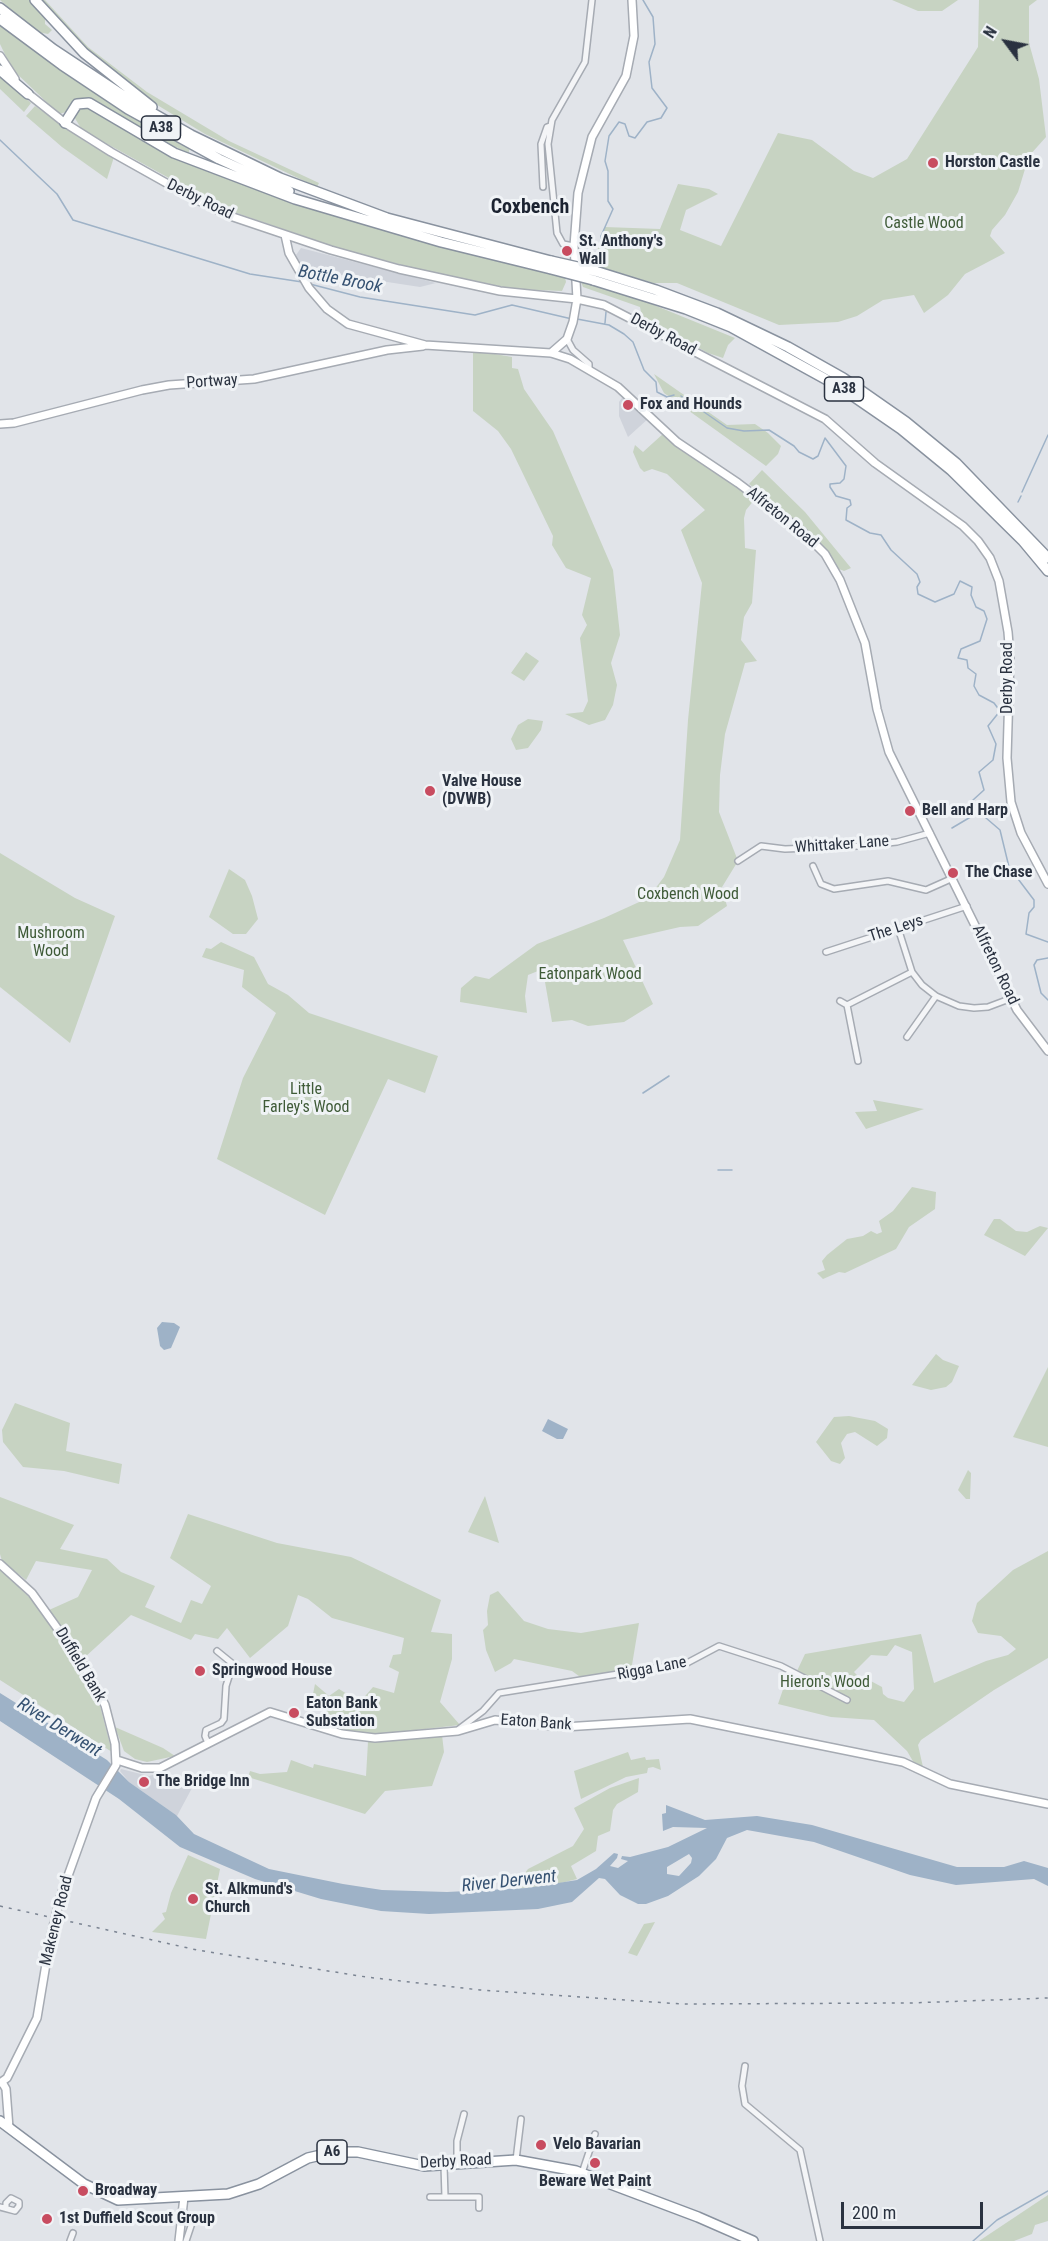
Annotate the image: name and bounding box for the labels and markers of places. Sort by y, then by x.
place label: Horston Castle [945,153,1040,173]
marker: Horston Castle [926,156,940,170]
place label: St. Anthony's Wall [579,232,663,270]
marker: St. Anthony's Wall [560,244,574,258]
place label: Fox and Hounds [640,395,742,415]
marker: Fox and Hounds [621,398,635,412]
place label: Valve House (DVWB) [442,772,521,810]
marker: Valve House (DVWB) [423,784,437,798]
place label: Bell and Harp [922,801,1008,821]
marker: Bell and Harp [903,804,917,818]
place label: The Chase [965,863,1032,883]
marker: The Chase [946,866,960,880]
place label: Springwood House [212,1661,332,1681]
marker: Springwood House [193,1664,207,1678]
place label: Eaton Bank Substation [306,1694,378,1732]
marker: Eaton Bank Substation [287,1706,301,1720]
place label: The Bridge Inn [156,1772,250,1792]
marker: The Bridge Inn [137,1775,151,1789]
place label: St. Alkmund's Church [205,1880,293,1918]
marker: St. Alkmund's Church [186,1892,200,1906]
place label: Velo Bavarian [553,2135,641,2155]
marker: Velo Bavarian [534,2138,548,2152]
marker: Beware Wet Paint [588,2156,602,2170]
place label: Beware Wet Paint [539,2172,651,2192]
place label: Broadway [95,2181,157,2201]
marker: Broadway [76,2184,90,2198]
place label: 1st Duffield Scout Group [59,2209,215,2229]
marker: 1st Duffield Scout Group [40,2212,54,2226]

